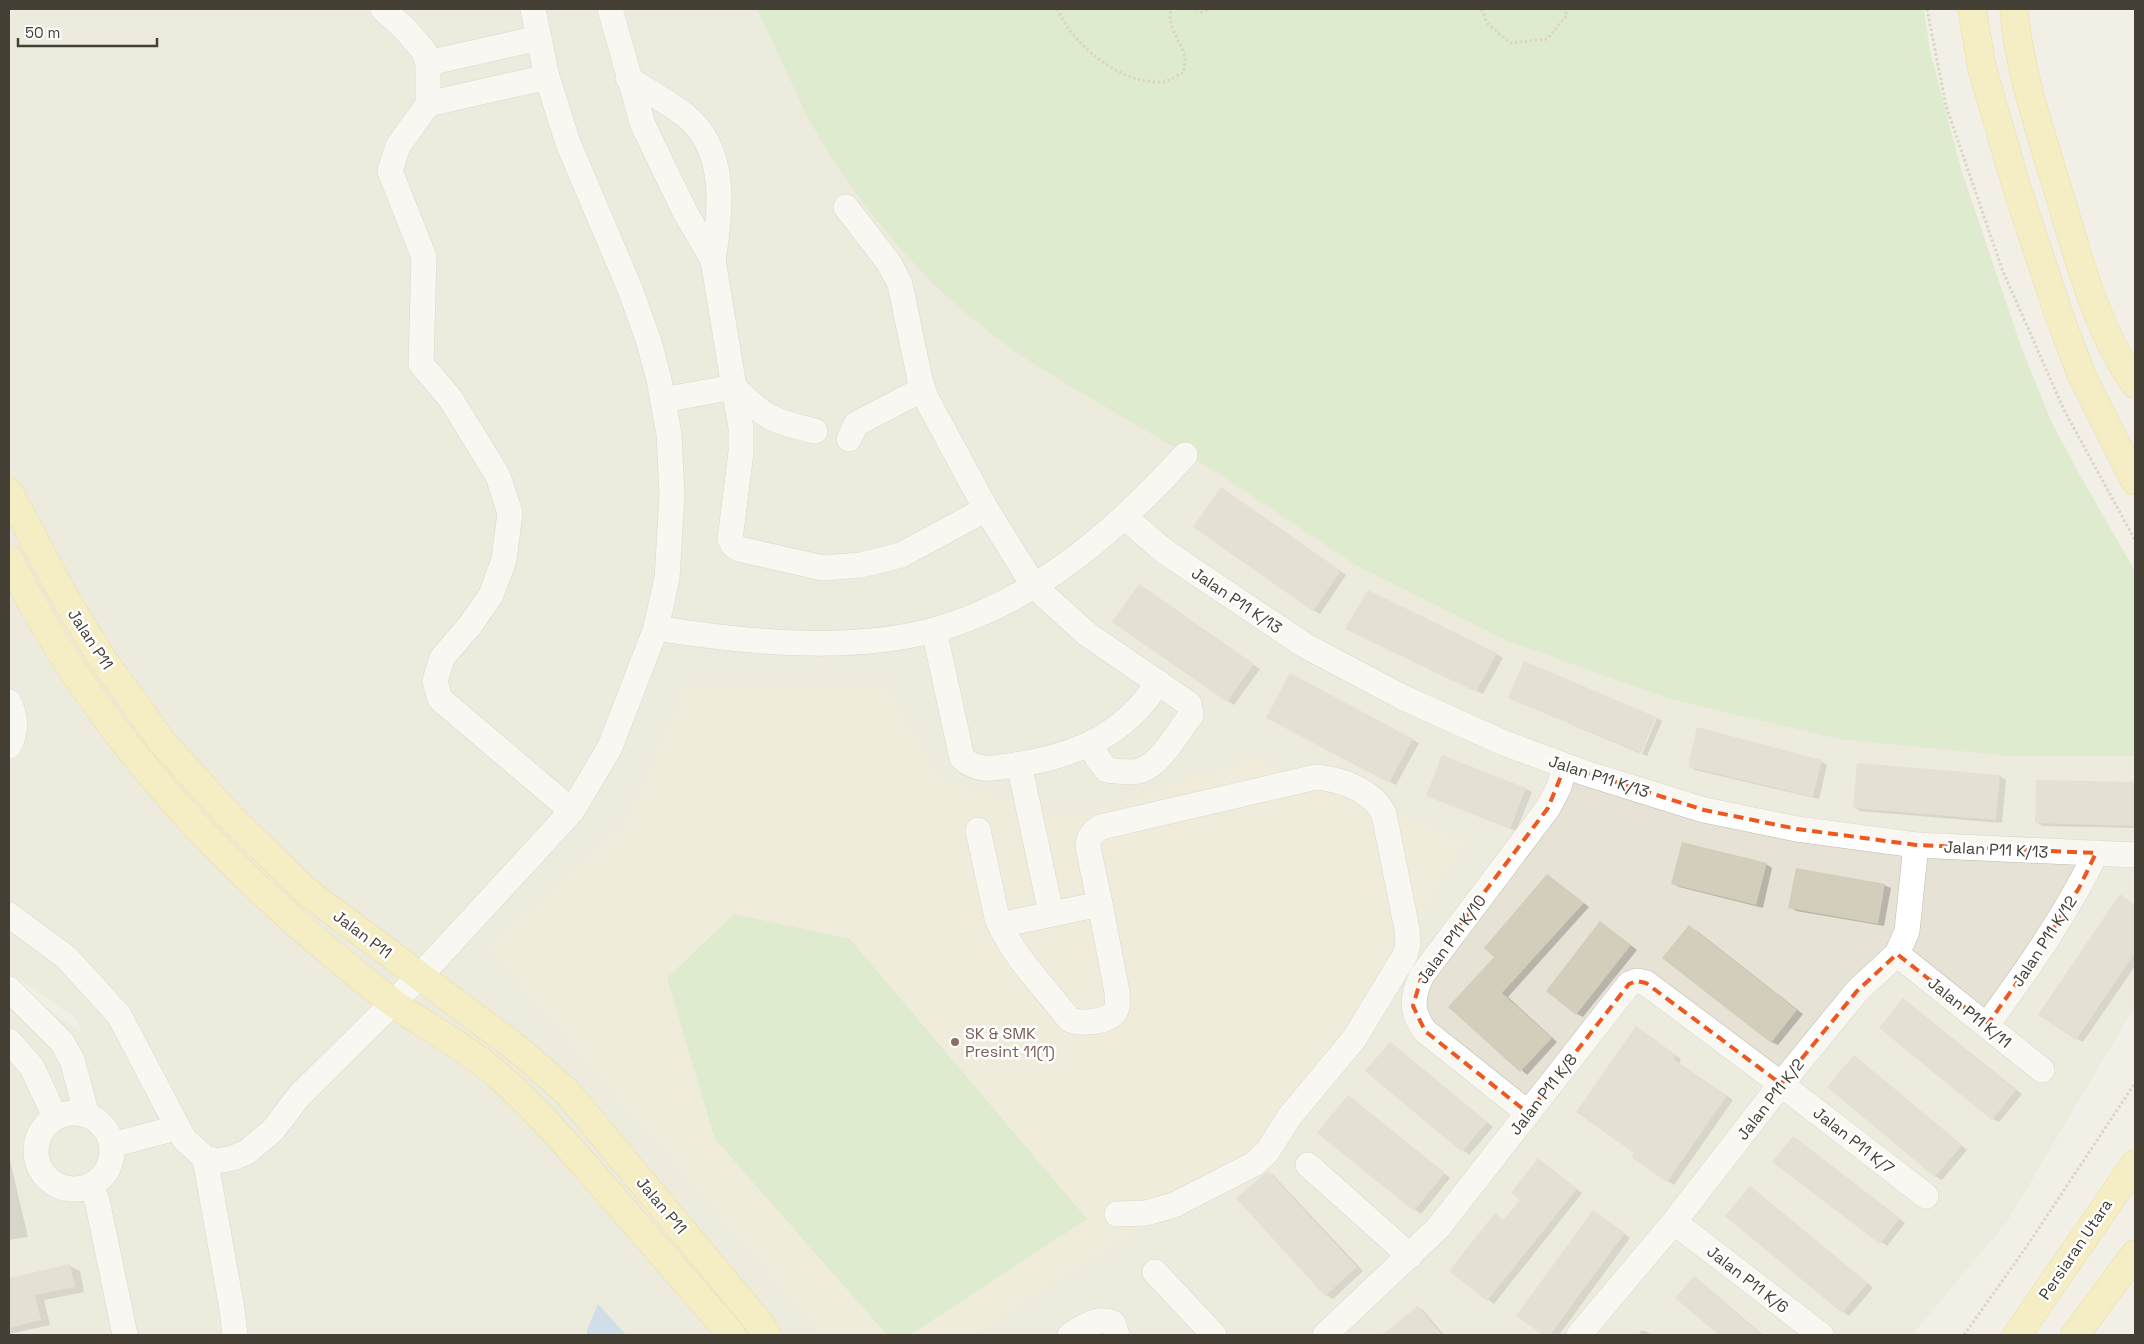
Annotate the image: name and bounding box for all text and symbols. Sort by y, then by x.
scale bar [18,15,156,47]
text: 50 m [25,23,60,42]
street label: Jalan P11 K/13 [1188,562,1286,638]
street label: Jalan P11 [63,605,118,674]
street label: Jalan P11 K/13 [1546,750,1652,803]
street label: Jalan P11 K/13 [1943,836,2049,863]
street label: Jalan P11 K/10 [1412,891,1491,988]
street label: Jalan P11 K/12 [2007,892,2082,991]
street label: Jalan P11 [329,905,396,963]
street label: Jalan P11 K/11 [1924,972,2016,1052]
place label: SK & SMK Presint 11(1) [965,1023,1055,1062]
marker: SK & SMK Presint 11(1) [949,1036,961,1048]
street label: Jalan P11 K/8 [1505,1049,1582,1139]
street label: Jalan P11 K/2 [1732,1054,1809,1144]
street label: Jalan P11 K/7 [1809,1102,1898,1179]
street label: Jalan P11 [632,1172,692,1238]
street label: Persiaran Utara [2034,1195,2117,1304]
street label: Jalan P11 K/6 [1703,1241,1793,1318]

